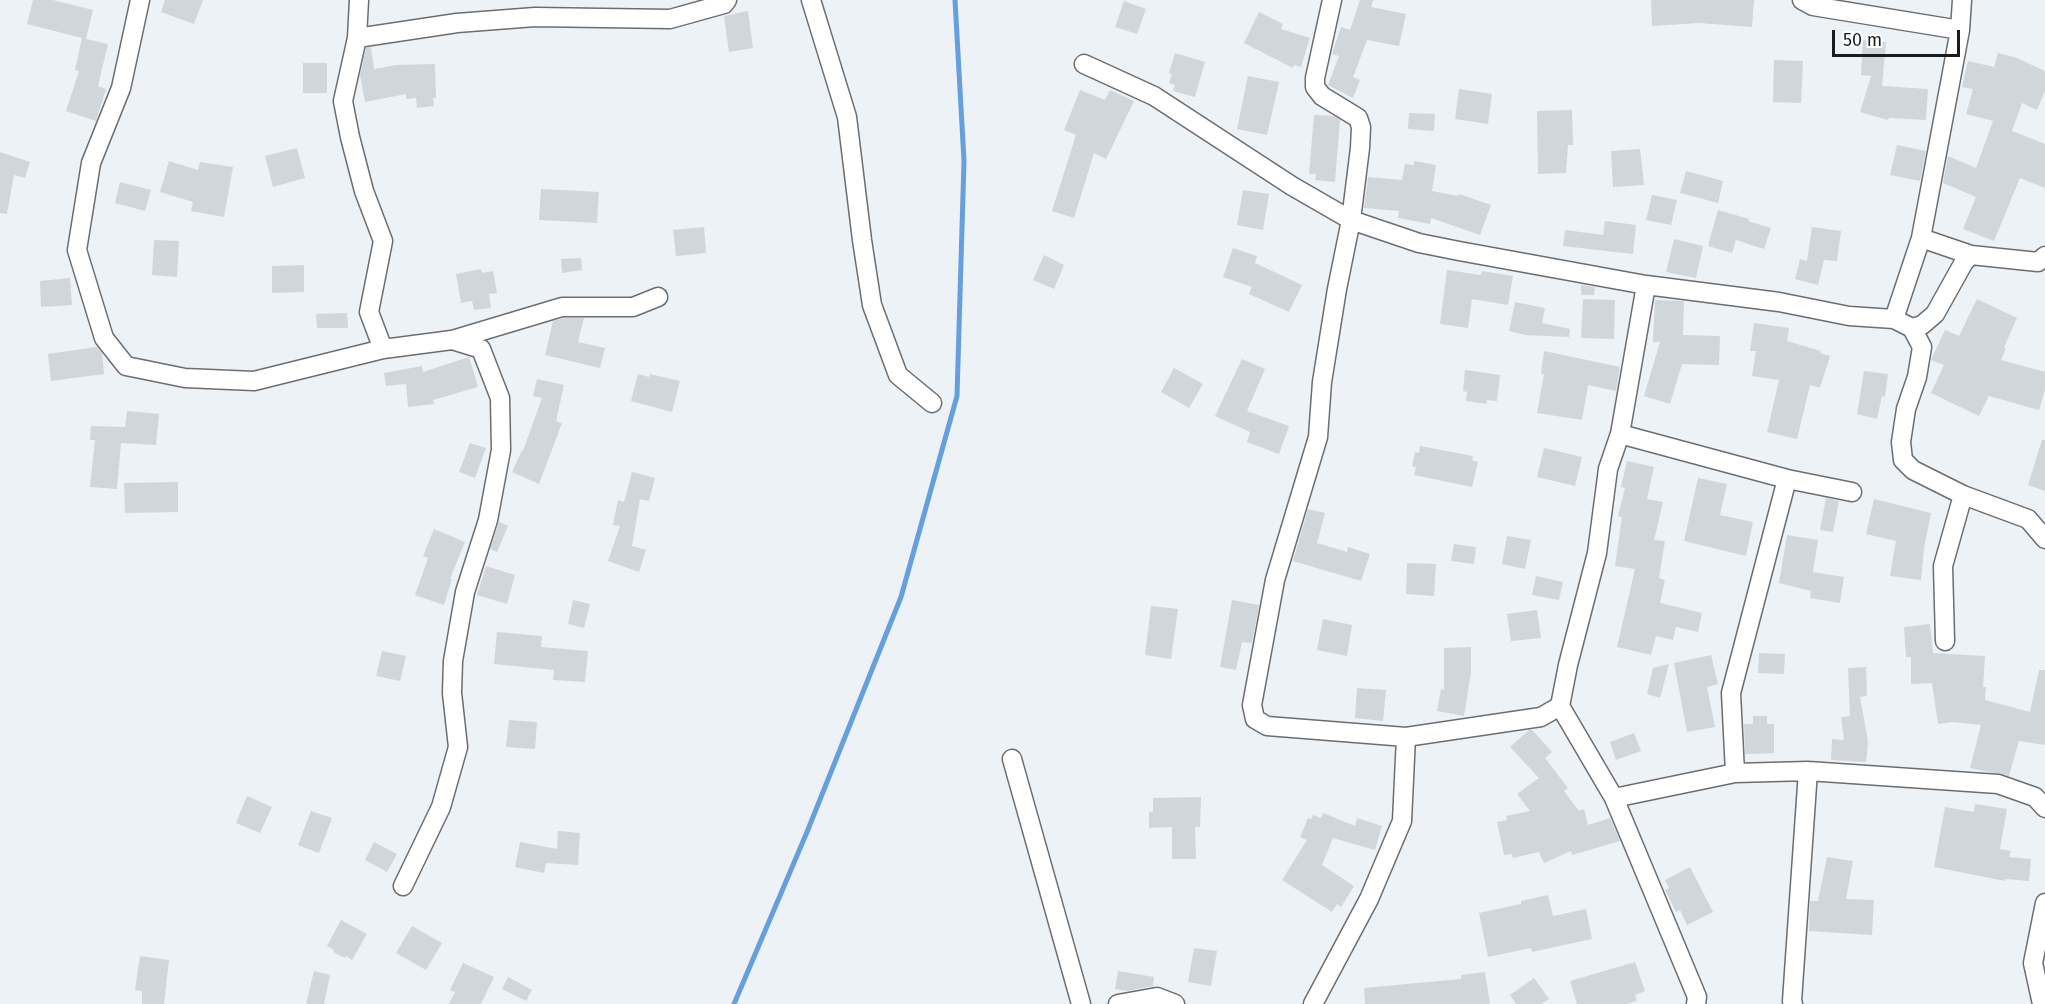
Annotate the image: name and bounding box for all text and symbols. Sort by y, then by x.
scale bar [1835,18,1962,56]
text: 50 m [1843,29,1882,51]

